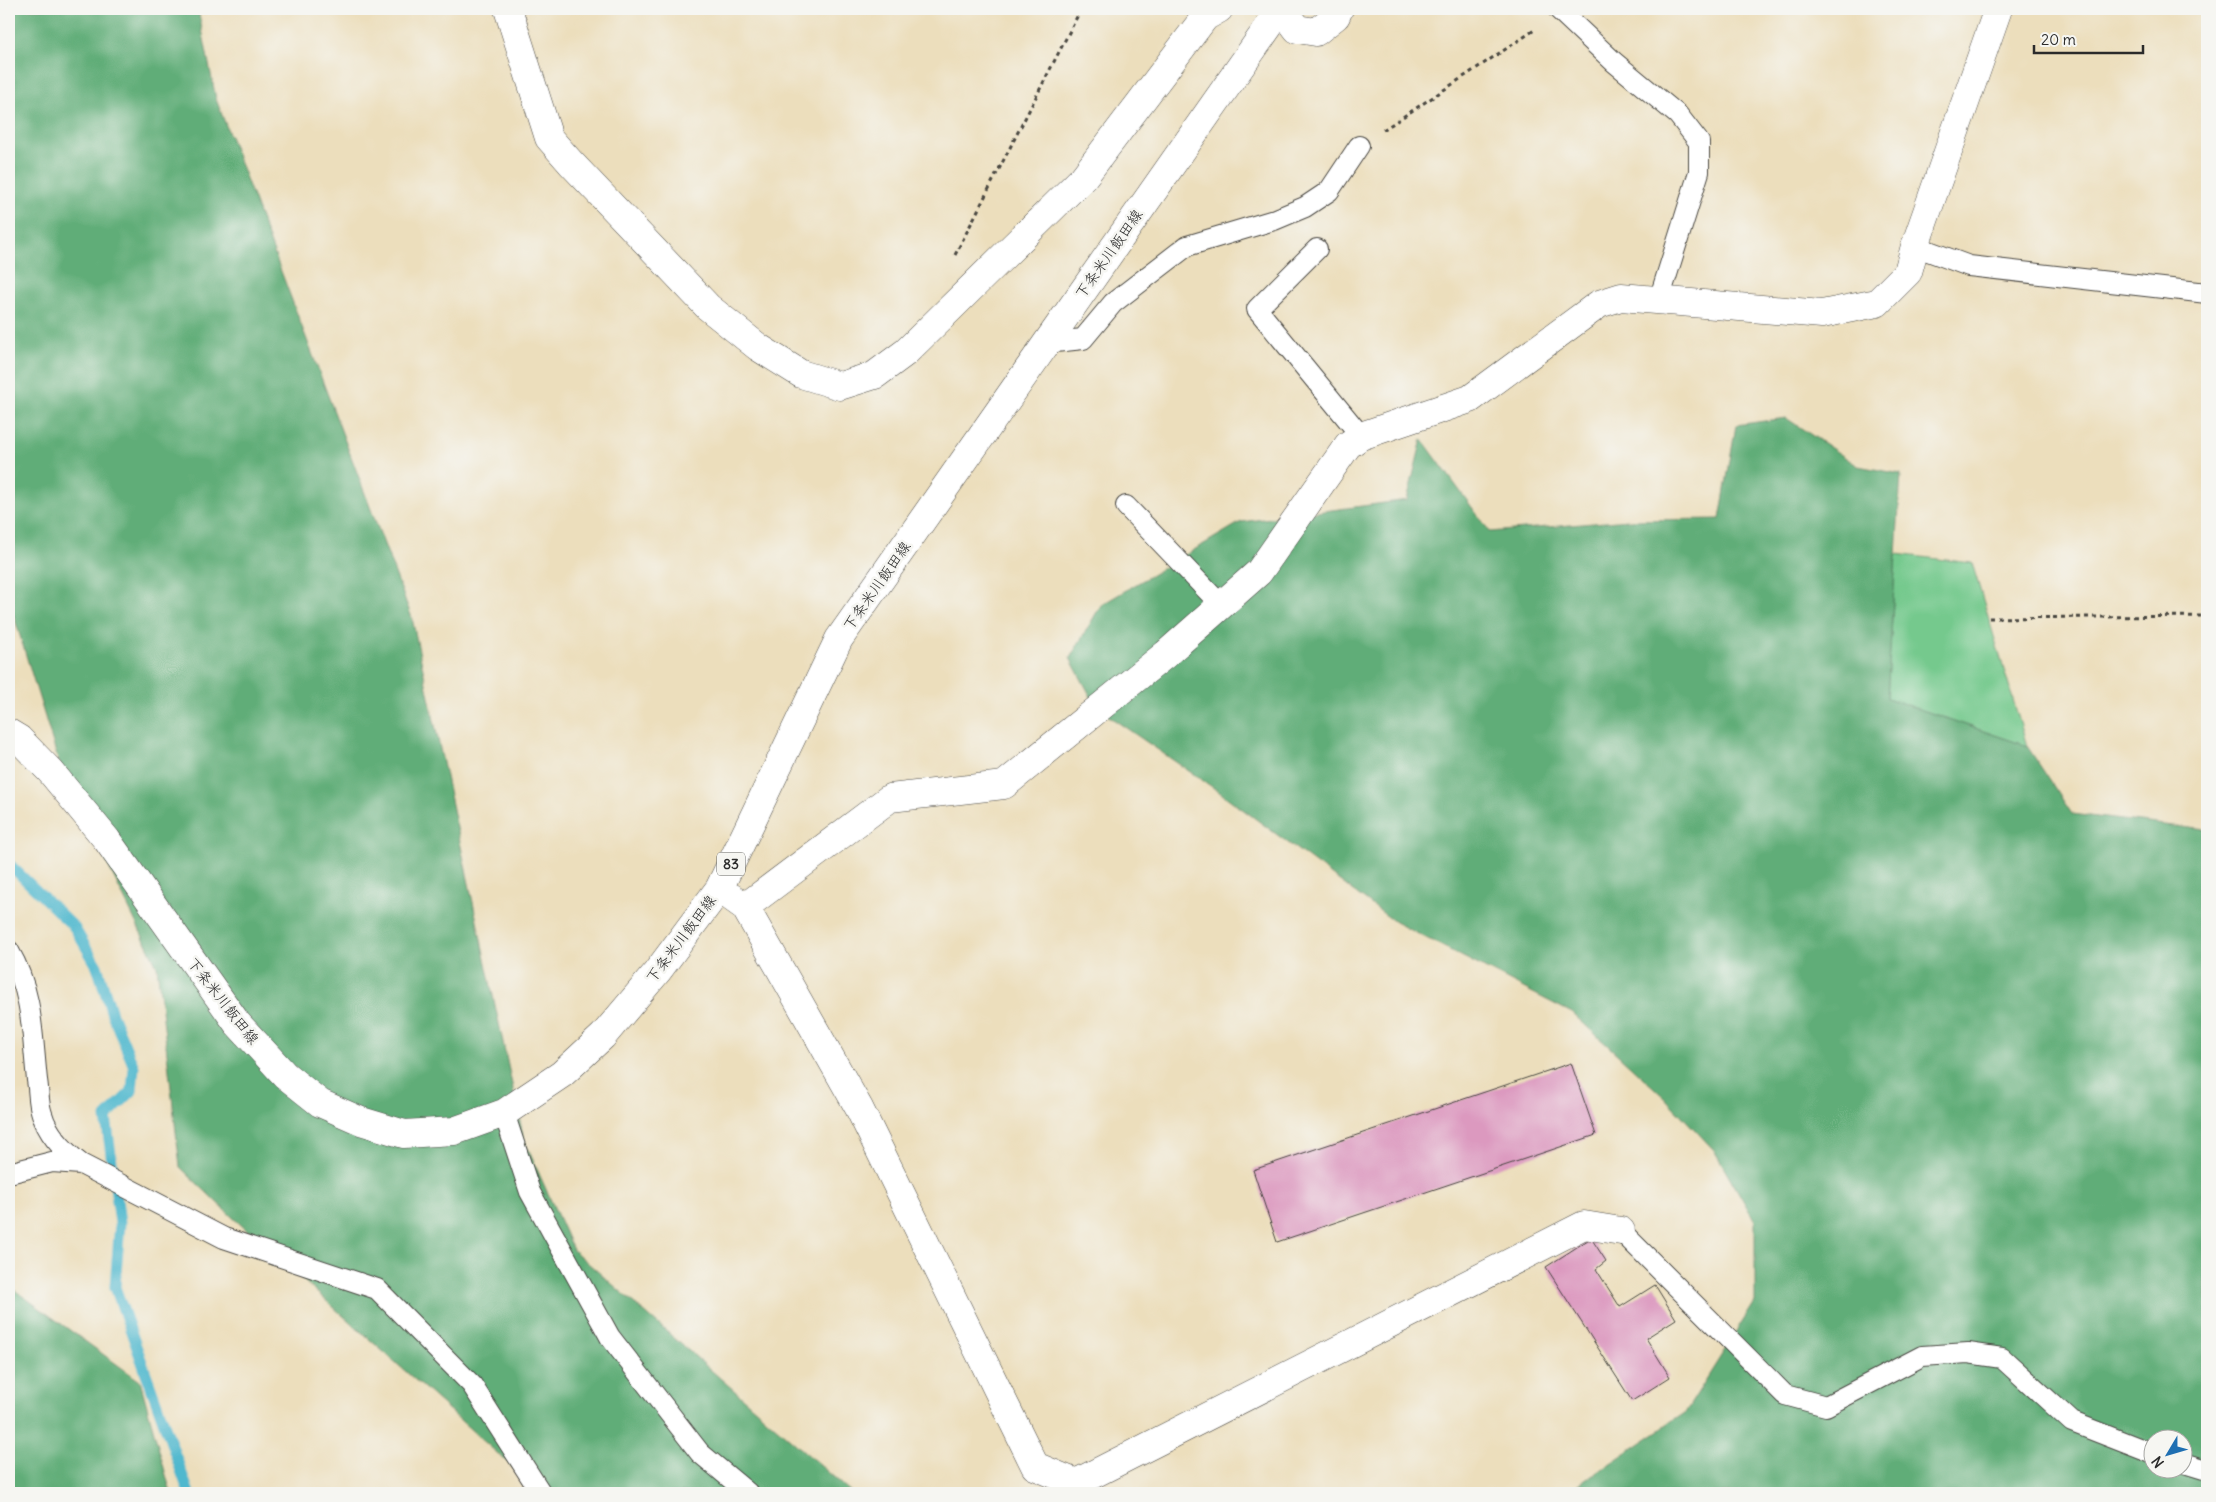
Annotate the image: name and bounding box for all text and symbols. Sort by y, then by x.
scale bar [2034,22,2142,54]
text: 20 m [2041,30,2076,49]
street label: 下条米川飯田線 [1071,205,1146,302]
street label: 下条米川飯田線 [839,537,914,634]
road number: 83 [717,852,745,876]
street label: 下条米川飯田線 [641,891,720,986]
street label: 下条米川飯田線 [184,953,263,1048]
north arrow [2144,1430,2194,1480]
text: N [2148,1453,2168,1471]

